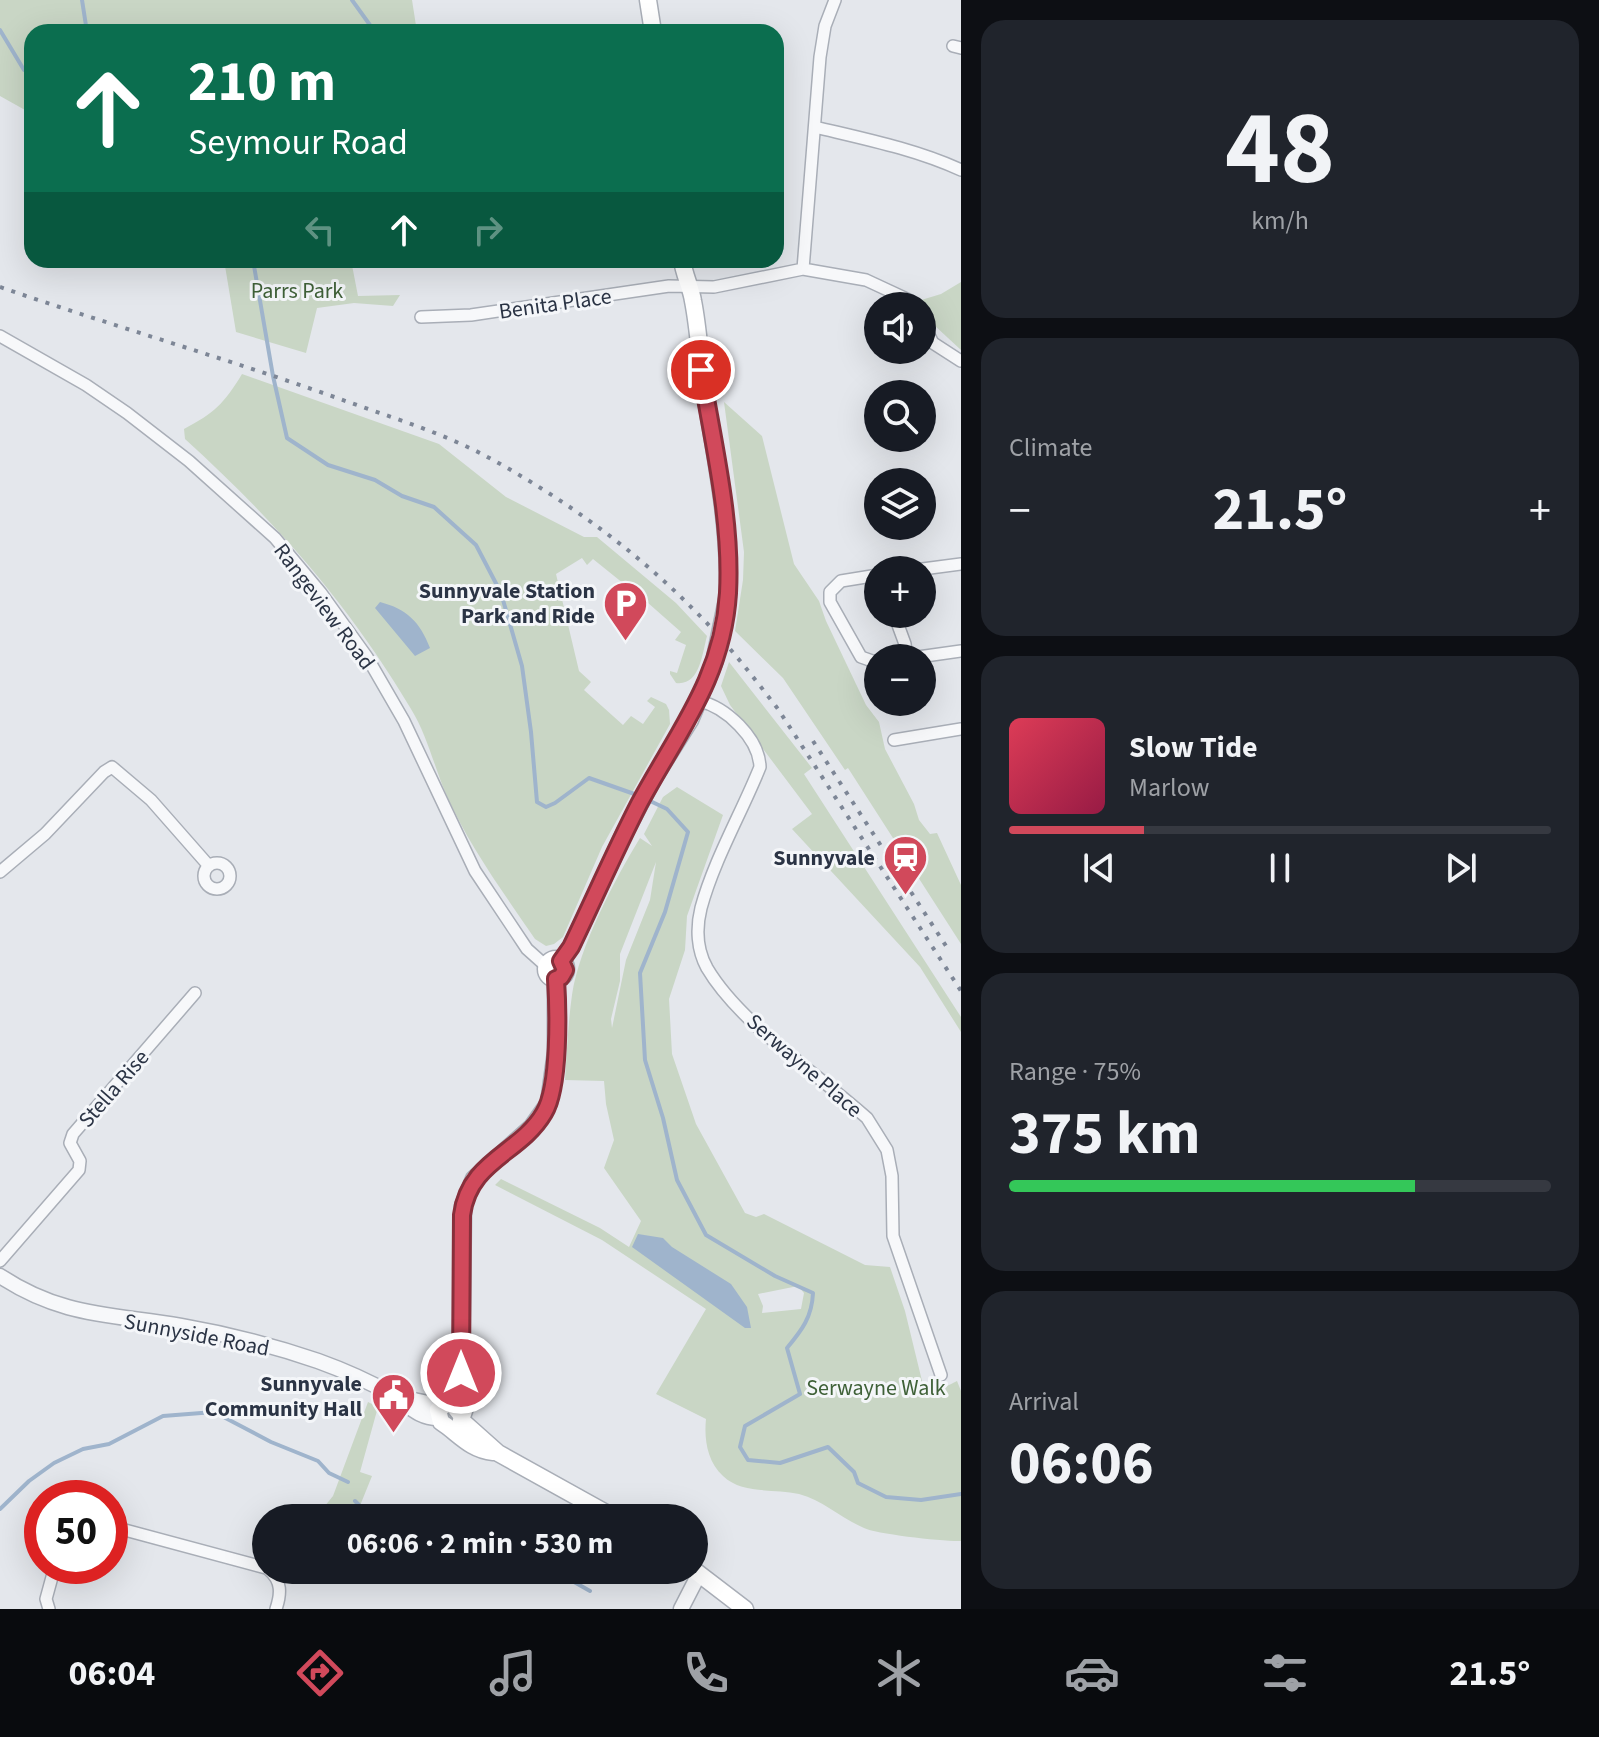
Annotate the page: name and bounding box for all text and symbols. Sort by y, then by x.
text: 210 m [188,43,336,122]
icon: ahead [56,56,160,160]
text: 48 [1225,76,1335,224]
text: Seymour Road [188,117,408,168]
text: km/h [1251,202,1309,239]
icon: left [298,208,342,252]
icon: ahead [382,208,426,252]
icon: right [466,208,510,252]
park label: Parrs Park [251,275,343,307]
street label: Benita Place [497,280,614,328]
map controls [864,292,936,716]
button: sound [864,292,936,364]
pin [667,336,735,404]
icon: arrive [679,348,723,392]
button: search [864,380,936,452]
text: Climate [1009,429,1093,466]
button: layers [864,468,936,540]
text: 21.5° [1213,468,1347,553]
text: − [1009,480,1031,543]
text: + [1529,480,1551,543]
street label: Rangeview Road [266,536,383,677]
button: + [864,556,936,628]
place label: Sunnyvale Station Park and Ride [419,575,595,632]
parking icon: Sunnyvale Station Park and Ride [602,579,650,642]
button: − [864,644,936,716]
text: Slow Tide [1129,726,1258,769]
text: Marlow [1129,769,1209,806]
station icon: Sunnyvale [882,833,930,896]
place label: Sunnyvale [773,842,875,874]
icon: previous [1077,846,1121,890]
icon: pause [1258,846,1302,890]
icon: next [1439,846,1483,890]
street label: Serwayne Place [739,1006,869,1125]
street label: Stella Rise [71,1043,157,1135]
text: Range · 75% [1009,1053,1141,1090]
text: 375 km [1009,1092,1200,1177]
street label: Sunnyside Road [121,1305,272,1365]
position arrow [419,1331,503,1415]
place label: Sunnyvale Community Hall [205,1368,363,1425]
public building icon: Sunnyvale Community Hall [369,1372,417,1435]
park label: Serwayne Walk [806,1372,946,1404]
text: Arrival [1009,1383,1079,1420]
text: 06:06 [1009,1422,1154,1507]
speed limit sign: 50 [24,1480,128,1584]
text: 06:06 · 2 min · 530 m [347,1522,613,1565]
icon: directions [292,1645,348,1701]
icon: music [485,1645,541,1701]
icon: phone [678,1645,734,1701]
icon: climate [871,1645,927,1701]
icon: car [1064,1645,1120,1701]
icon: filters [1257,1645,1313,1701]
text: 06:04 [68,1648,155,1699]
text: 21.5° [1450,1648,1530,1699]

